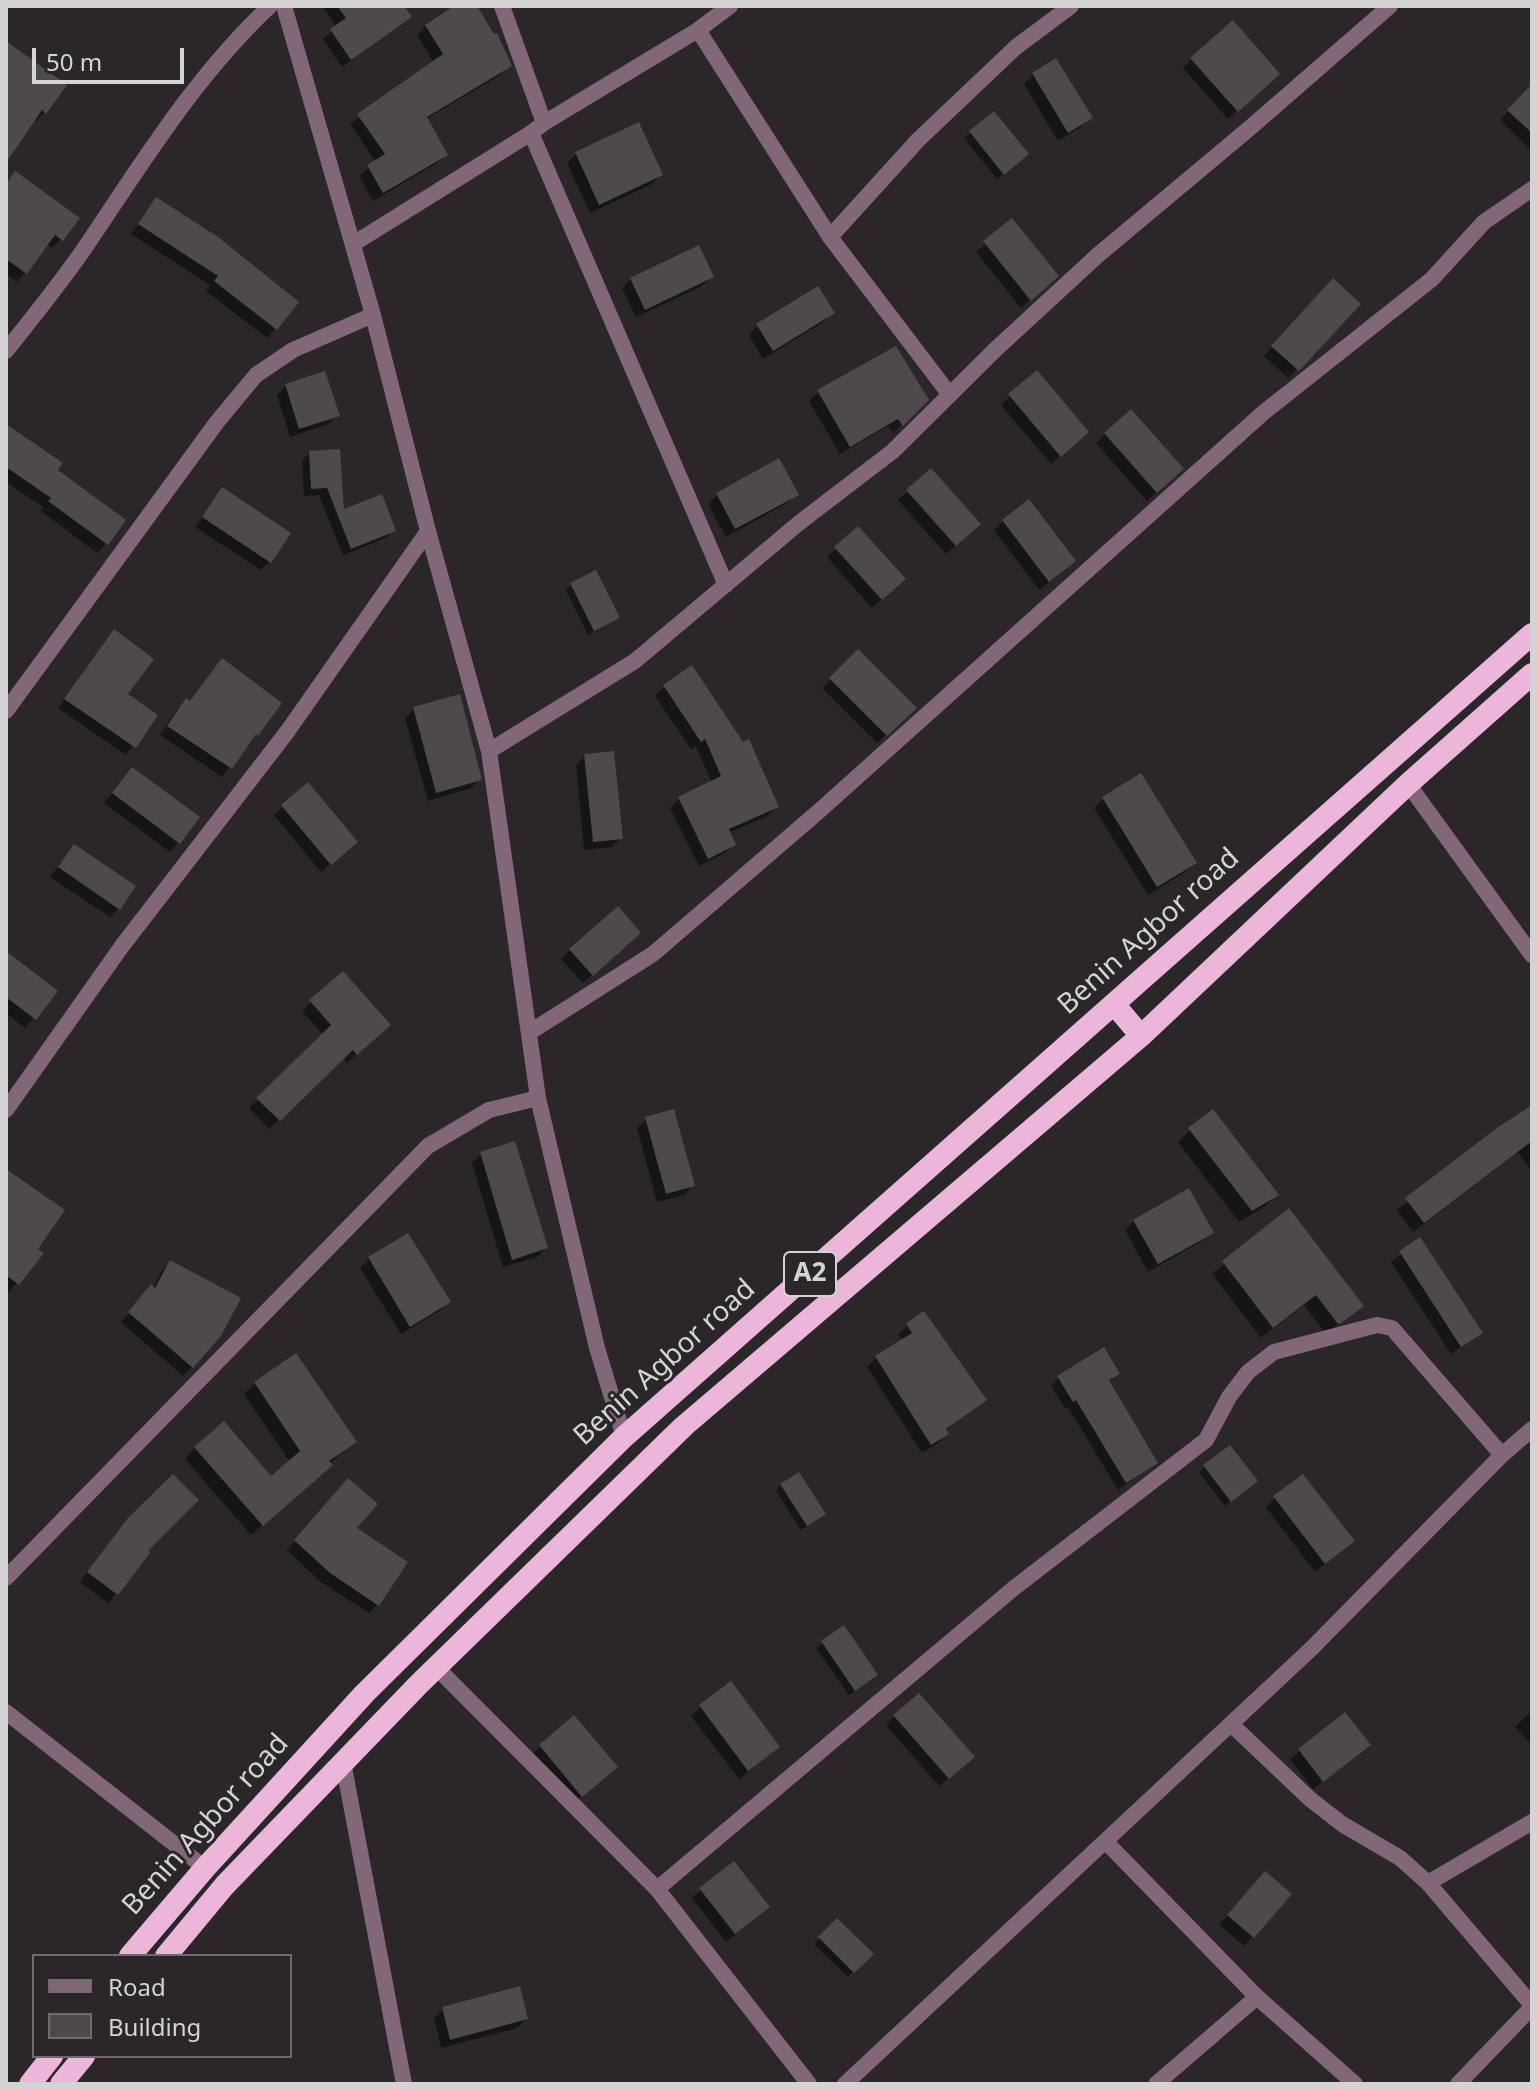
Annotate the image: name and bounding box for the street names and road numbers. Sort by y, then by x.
street label: Benin Agbor road [1052,842,1246,1022]
road number: A2 [784,1252,836,1296]
street label: Benin Agbor road [568,1273,762,1453]
street label: Benin Agbor road [116,1728,296,1922]

